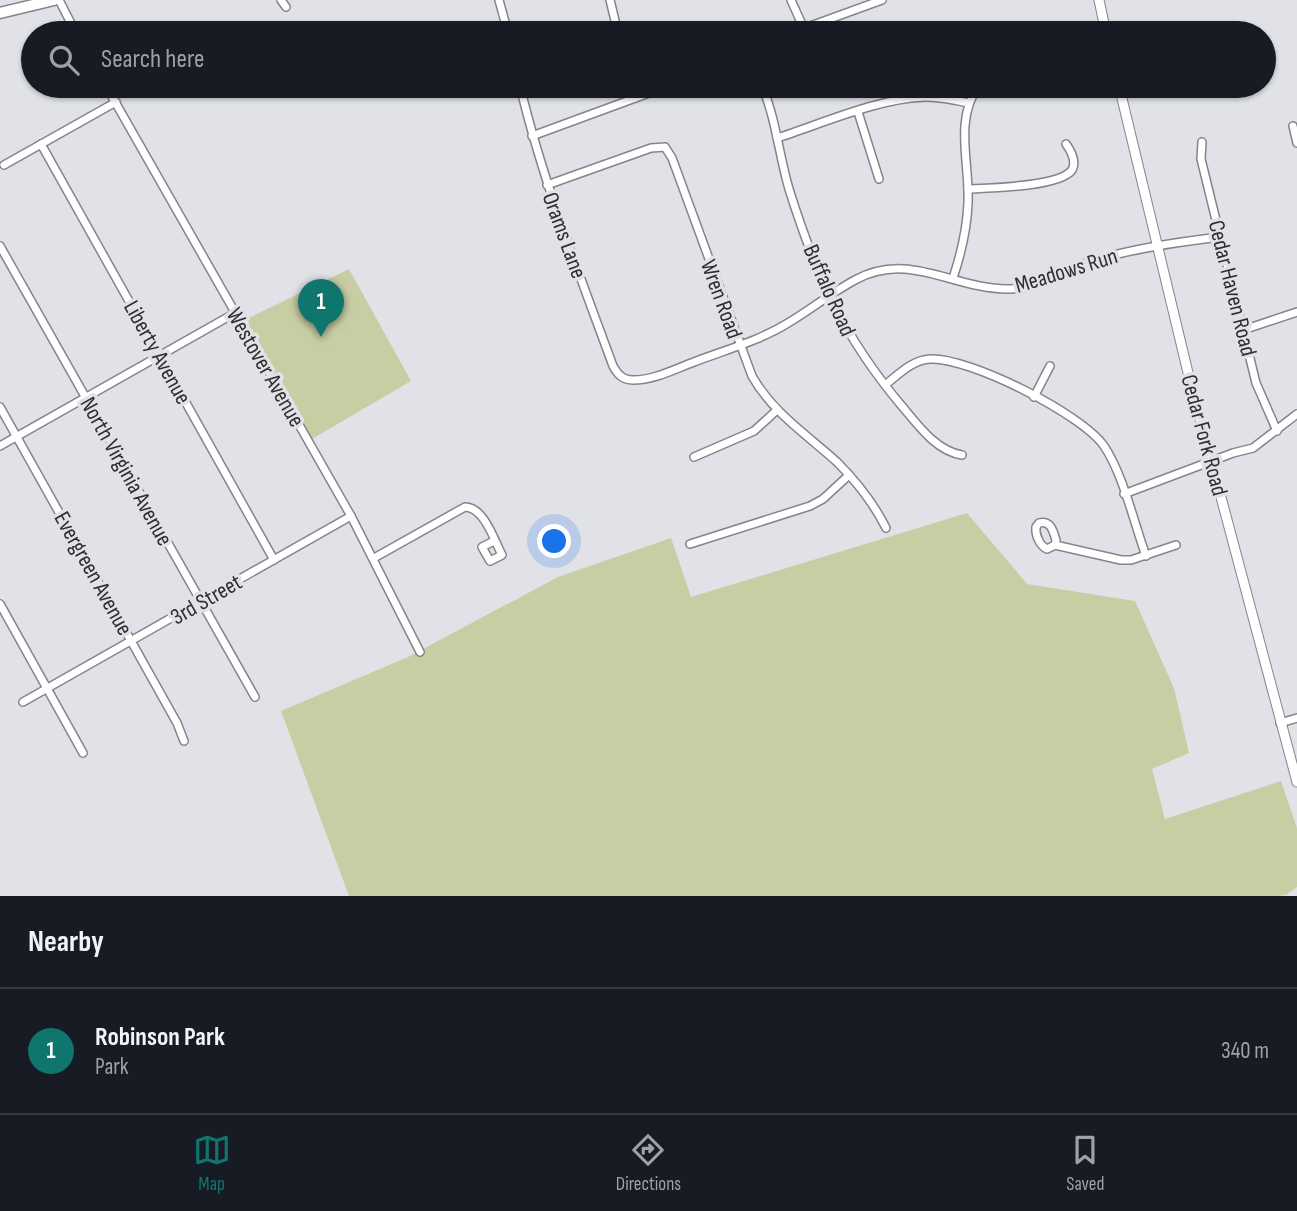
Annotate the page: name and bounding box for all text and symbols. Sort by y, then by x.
search box [21,21,1276,98]
icon: search [45,41,83,79]
text: Search here [101,44,204,75]
street label: Orams Lane [536,188,593,282]
street label: Cedar Haven Road [1202,217,1262,359]
street label: Buffalo Road [796,240,862,341]
street label: Meadows Run [1012,242,1121,300]
street label: Wren Road [694,256,748,343]
pin: 1 [298,279,344,337]
street label: Liberty Avenue [117,296,197,409]
street label: Westover Avenue [220,303,310,432]
street label: Cedar Fork Road [1174,372,1234,499]
street label: North Virginia Avenue [74,392,179,551]
street label: Evergreen Avenue [48,507,139,640]
your location [537,524,571,558]
street label: 3rd Street [166,568,247,631]
text: Nearby [28,924,104,960]
text: Robinson Park [95,1022,225,1053]
text: 1 [46,1037,56,1065]
text: 340 m [1221,1037,1269,1065]
text: Park [95,1053,129,1081]
tab: Map [193,1131,231,1196]
tab: Directions [616,1131,681,1196]
tab: Saved [1066,1131,1104,1196]

